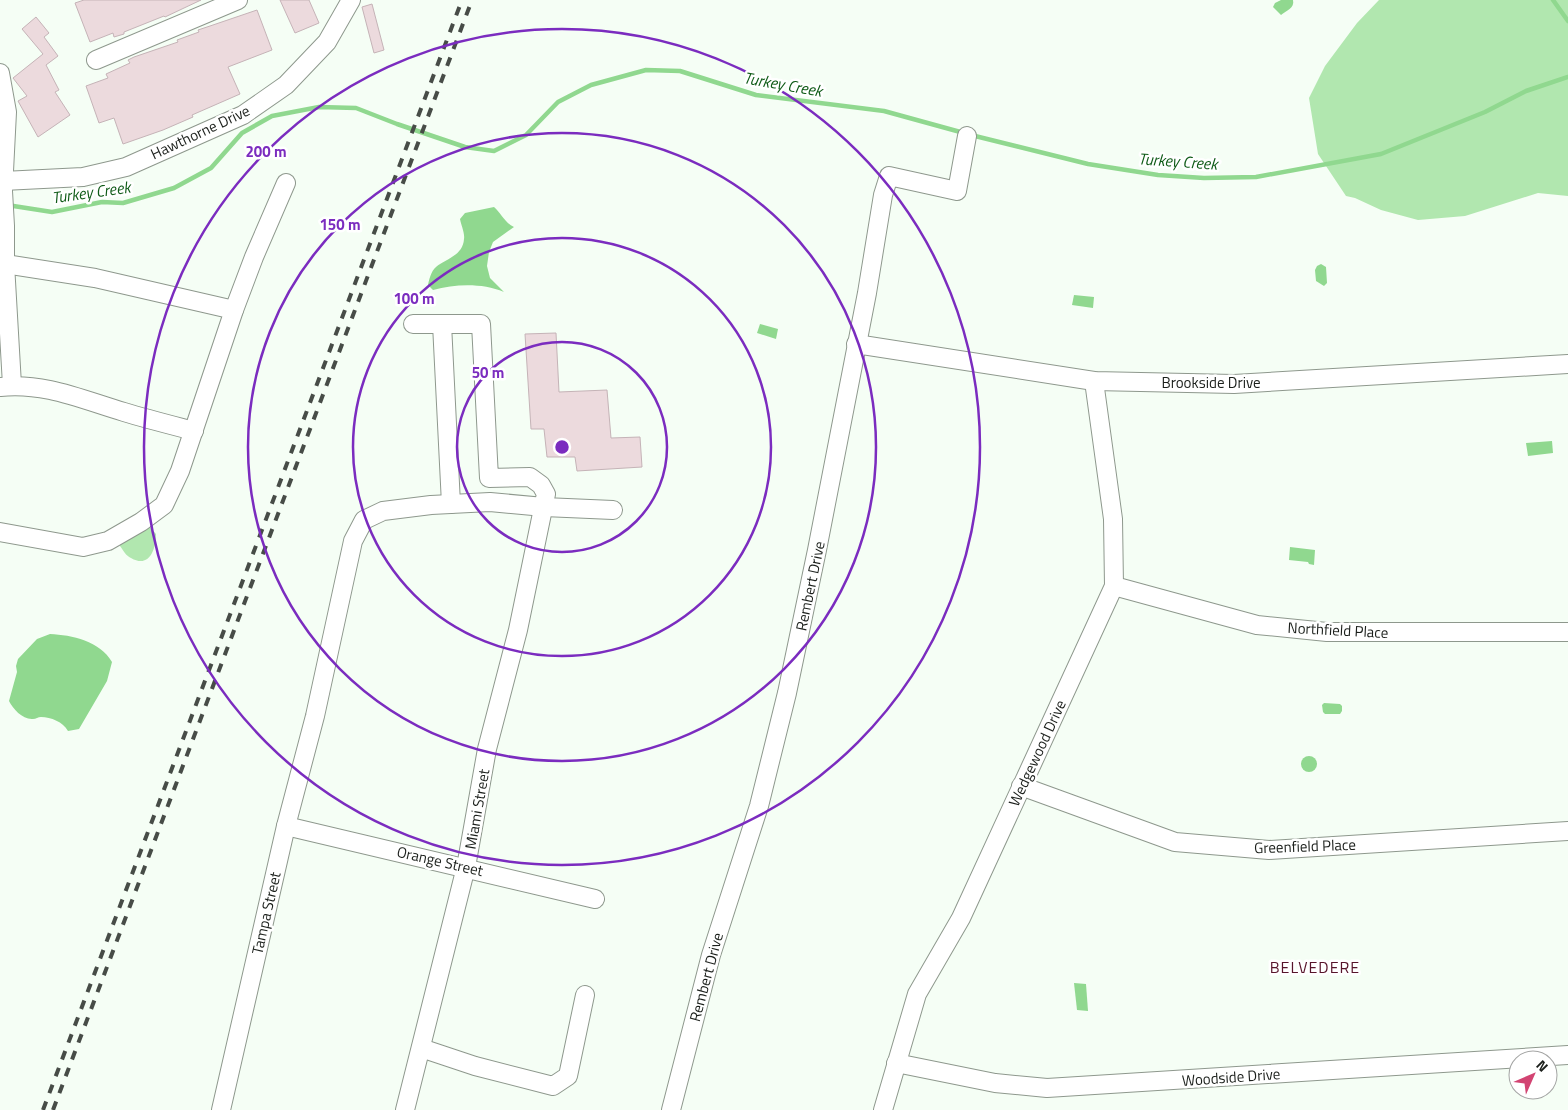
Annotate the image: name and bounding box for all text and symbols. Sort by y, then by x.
water label: Turkey Creek [742,65,826,103]
street label: Hawthorne Drive [147,99,253,165]
text: 200 m [245,140,287,163]
water label: Turkey Creek [1138,146,1220,176]
water label: Turkey Creek [50,174,134,209]
text: 150 m [319,213,361,236]
text: 100 m [393,287,435,310]
text: 50 m [472,361,504,384]
street label: Brookside Drive [1161,371,1261,394]
centre of rings [553,438,571,456]
street label: Rembert Drive [789,539,831,633]
street label: Northfield Place [1287,616,1389,644]
street label: Wedgewood Drive [1002,696,1072,810]
street label: Miami Street [459,766,496,851]
street label: Greenfield Place [1254,833,1356,859]
street label: Orange Street [395,840,486,882]
street label: Tampa Street [245,869,287,957]
street label: Rembert Drive [683,930,729,1024]
district label: BELVEDERE [1270,955,1360,979]
north arrow [1508,1050,1558,1100]
text: N [1532,1055,1553,1076]
street label: Woodside Drive [1181,1062,1281,1092]

